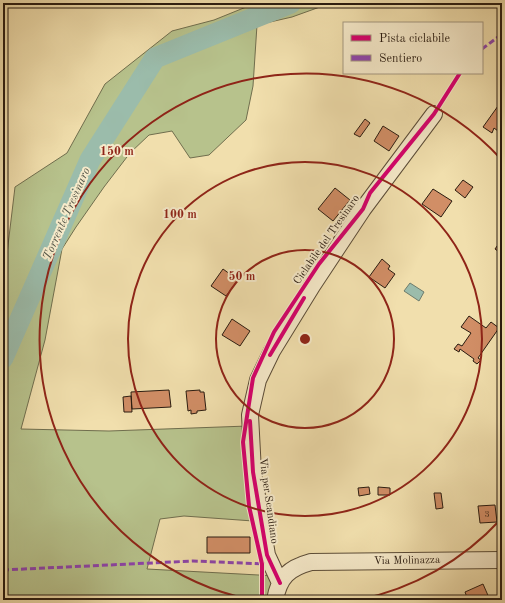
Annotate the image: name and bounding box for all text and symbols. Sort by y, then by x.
legend [343,22,483,74]
text: Pista ciclabile [379,33,451,45]
text: Sentiero [379,53,422,65]
text: 150 m [100,145,134,158]
water label: Torrente Tresinaro [41,166,93,262]
street label: Ciclabile del Tresinaro [292,193,362,287]
text: 100 m [163,209,197,221]
text: 50 m [229,270,256,283]
centre of rings [298,332,312,346]
street label: Via per Scandiano [257,457,279,545]
house number: 3 [484,510,490,519]
street label: Via Molinazza [374,555,441,567]

